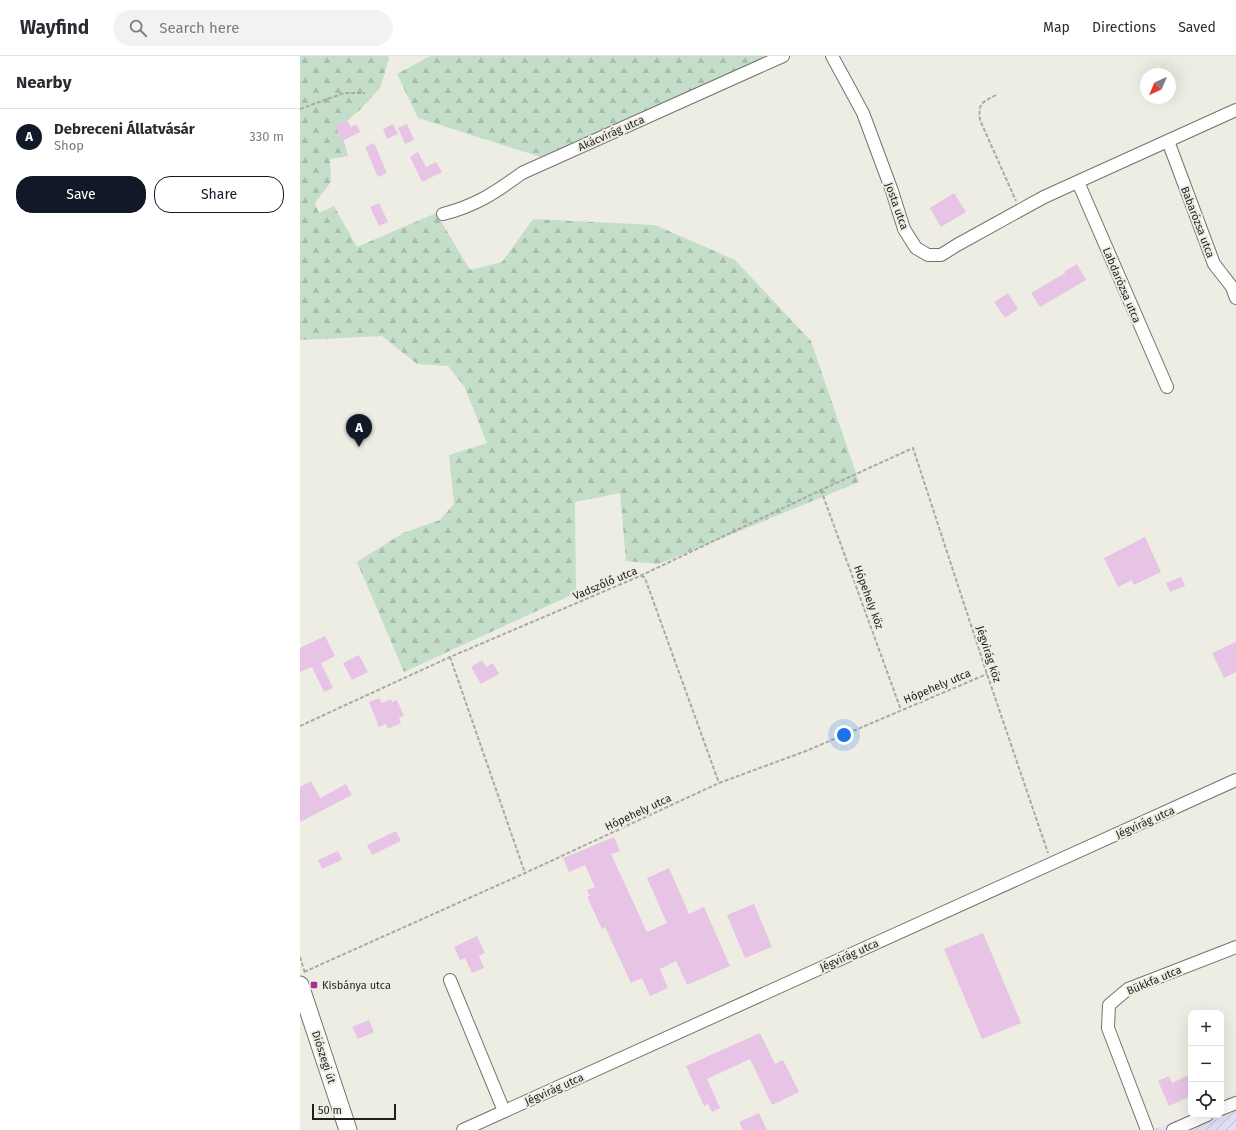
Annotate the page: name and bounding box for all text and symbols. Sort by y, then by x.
search box [113,10,393,46]
text: Wayfind [20,16,89,39]
icon: search [127,17,149,39]
text: Search here [159,19,239,37]
text: Map [1043,19,1070,36]
text: Directions [1092,19,1156,36]
text: Saved [1178,19,1216,36]
north arrow [1140,68,1176,104]
text: Nearby [16,72,71,93]
street label: Akácvirág utca [576,113,646,154]
text: Debreceni Állatvásár [54,120,195,138]
text: A [25,129,33,144]
text: 330 m [249,129,284,144]
text: Shop [54,138,84,153]
button: Save [16,176,146,213]
button: Share [154,176,284,213]
street label: Josta utca [882,181,911,231]
street label: Babarózsa utca [1178,185,1217,260]
street label: Labdarózsa utca [1100,246,1143,325]
pin: A [346,414,372,447]
street label: Hópehely köz [851,563,886,631]
street label: Vadszőlő utca [571,564,639,603]
street label: Jégvirág köz [973,624,1004,684]
street label: Hópehely utca [902,666,973,706]
your location [834,725,854,745]
street label: Hópehely utca [603,791,673,833]
street label: Jégvirág utca [1114,804,1177,841]
street label: Jégvirág utca [818,937,881,974]
street label: Bükkfa utca [1125,963,1183,998]
place label: Kisbánya utca [322,979,391,992]
marker: Kisbánya utca [309,980,319,990]
map controls [1188,1010,1224,1118]
button: + [1188,1010,1224,1046]
street label: Diószegi út [309,1029,338,1085]
button: − [1188,1046,1224,1082]
street label: Jégvirág utca [523,1071,586,1108]
button: locate [1188,1082,1224,1118]
scale bar [312,1102,396,1121]
text: 50 m [318,1104,342,1117]

